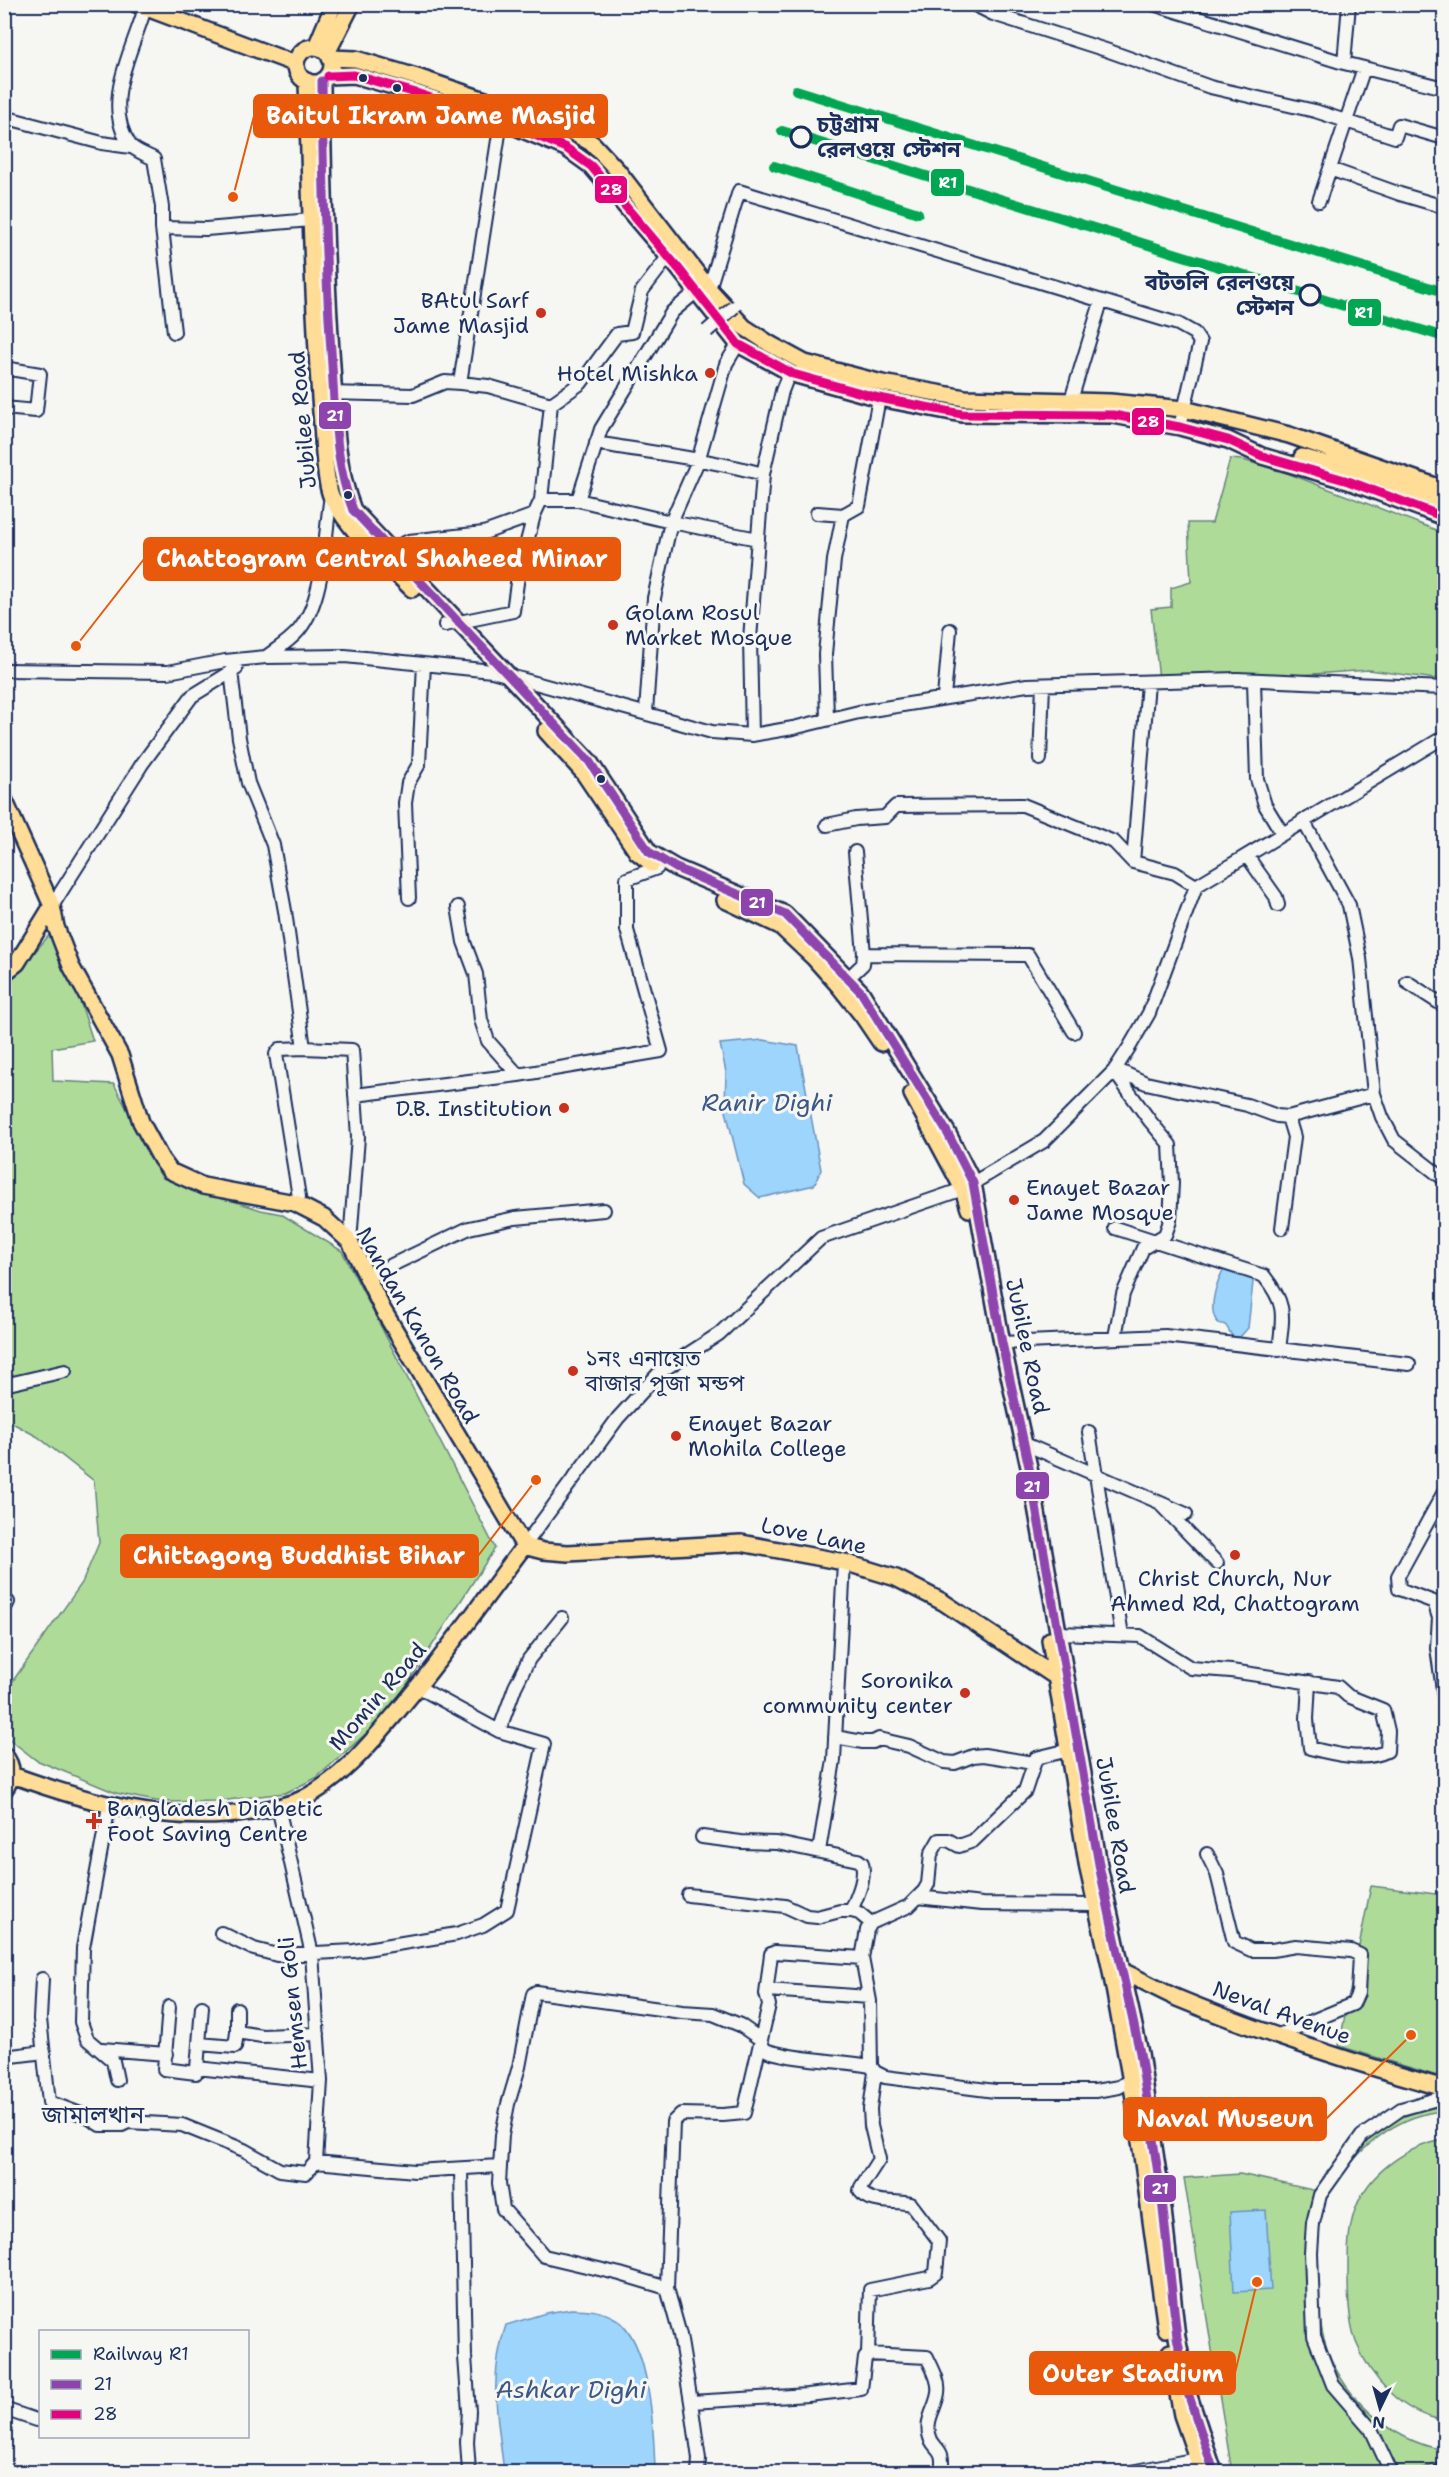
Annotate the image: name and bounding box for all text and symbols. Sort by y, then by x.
unlabelled marker [357,72,369,84]
unlabelled marker [391,82,403,94]
callout: Baitul Ikram Jame Masjid [254,95,607,137]
text: Baitul Ikram Jame Masjid [266,100,596,132]
place label: চট্টগ্রাম রেলওয়ে স্টেশন [816,110,961,164]
marker: চট্টগ্রাম রেলওয়ে স্টেশন [790,126,812,148]
line badge: R1 [930,168,965,197]
text: R1 [939,172,957,193]
line badge: 28 [594,175,628,204]
text: 28 [600,179,622,200]
place label: বটতলি রেলওয়ে স্টেশন [1144,268,1294,322]
marker: বটতলি রেলওয়ে স্টেশন [1299,284,1321,306]
place label: BAtul Sarf Jame Masjid [393,286,530,340]
line badge: R1 [1347,298,1382,327]
text: R1 [1355,302,1373,323]
marker: BAtul Sarf Jame Masjid [534,306,548,320]
street label: Jubilee Road [282,350,323,490]
place label: Hotel Mishka [557,359,698,388]
marker: Hotel Mishka [703,366,717,380]
line badge: 21 [318,401,352,430]
text: 21 [326,405,344,426]
line badge: 28 [1131,407,1165,436]
text: 28 [1137,411,1159,432]
unlabelled marker [342,489,354,501]
callout: Chattogram Central Shaheed Minar [144,538,620,580]
text: Chattogram Central Shaheed Minar [156,543,608,575]
place label: Golam Rosul Market Mosque [625,598,793,652]
marker: Golam Rosul Market Mosque [606,618,620,632]
unlabelled marker [595,773,607,785]
line badge: 21 [740,888,774,917]
text: 21 [748,892,766,913]
water label: Ranir Dighi [702,1087,833,1119]
place label: D.B. Institution [396,1094,552,1123]
marker: D.B. Institution [557,1101,571,1115]
place label: Enayet Bazar Jame Mosque [1026,1173,1174,1227]
marker: Enayet Bazar Jame Mosque [1007,1193,1021,1207]
street label: Nandan Kanon Road [349,1222,486,1429]
street label: Jubilee Road [999,1275,1056,1417]
place label: ১নং এনায়েত বাজার পূজা মন্ডপ [584,1344,745,1398]
marker: ১নং এনায়েত বাজার পূজা মন্ডপ [566,1364,580,1378]
place label: Enayet Bazar Mohila College [688,1409,847,1463]
marker: Enayet Bazar Mohila College [669,1429,683,1443]
line badge: 21 [1015,1471,1050,1500]
text: 21 [1023,1476,1041,1497]
street label: Love Lane [758,1510,869,1561]
callout: Chittagong Buddhist Bihar [121,1535,478,1577]
text: Chittagong Buddhist Bihar [133,1540,465,1572]
marker: Christ Church, Nur Ahmed Rd, Chattogram [1228,1548,1242,1562]
place label: Christ Church, Nur Ahmed Rd, Chattogram [1110,1564,1360,1618]
street label: Momin Road [322,1636,433,1757]
place label: Soronika community center [763,1666,953,1720]
marker: Soronika community center [958,1686,972,1700]
street label: Jubilee Road [1089,1754,1142,1896]
place label: Bangladesh Diabetic Foot Saving Centre [107,1794,323,1848]
marker: Bangladesh Diabetic Foot Saving Centre [85,1812,103,1830]
street label: Hemsen Goli [271,1935,314,2071]
street label: Neval Avenue [1209,1974,1355,2051]
callout: Naval Museun [1124,2098,1326,2140]
district label: জামালখান [41,2099,145,2131]
text: Naval Museun [1136,2103,1314,2135]
line badge: 21 [1143,2174,1177,2203]
text: 21 [1151,2178,1169,2199]
legend [39,2330,249,2438]
text: Railway R1 [93,2342,189,2366]
callout: Outer Stadium [1030,2352,1235,2394]
text: Outer Stadium [1042,2358,1224,2390]
text: 21 [93,2372,112,2396]
water label: Ashkar Dighi [496,2374,647,2406]
north arrow [1350,2378,1410,2438]
text: 28 [93,2402,118,2426]
text: N [1372,2411,1386,2433]

